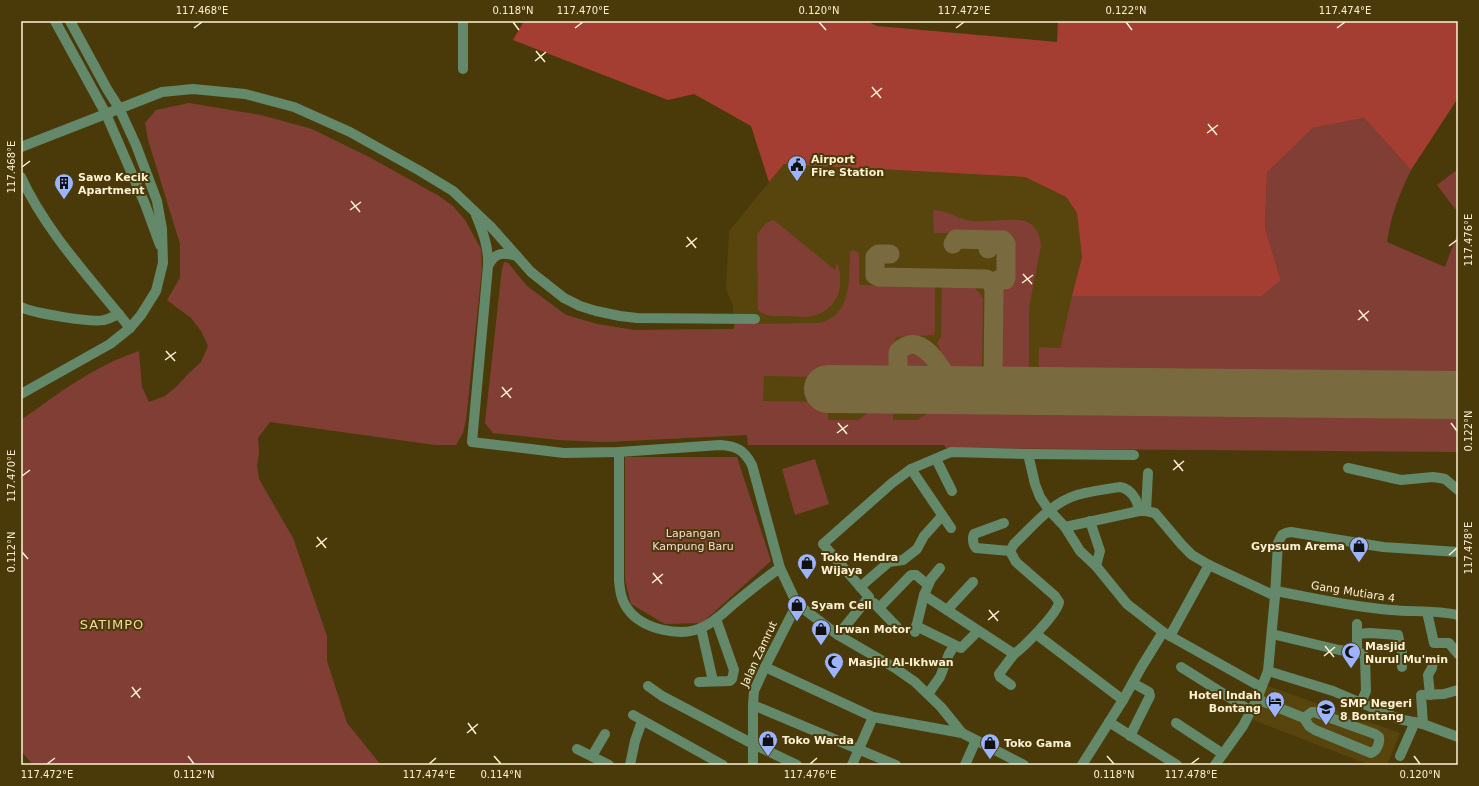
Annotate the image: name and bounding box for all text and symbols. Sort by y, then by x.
text: 117.468°E [176,5,228,16]
text: 0.118°N [492,5,534,16]
text: 117.470°E [557,5,609,16]
text: 0.120°N [798,5,840,16]
text: 117.472°E [938,5,990,16]
text: 0.122°N [1105,5,1147,16]
text: 117.474°E [1319,5,1371,16]
text: 117.468°E [6,141,17,193]
place label: Airport Fire Station [811,153,884,179]
public building icon: Airport Fire Station [786,154,808,182]
place label: Sawo Kecik Apartment [78,171,149,197]
building icon: Sawo Kecik Apartment [53,172,75,200]
text: 117.476°E [1463,214,1474,266]
text: 0.122°N [1463,410,1474,452]
text: 117.470°E [6,450,17,502]
text: 117.478°E [1463,522,1474,574]
park label: Lapangan Kampung Baru [652,527,734,553]
text: 0.112°N [6,531,17,573]
shop icon: Gypsum Arema [1348,535,1370,563]
place label: Gypsum Arema [1251,540,1345,553]
place label: Toko Hendra Wijaya [821,551,898,577]
shop icon: Toko Hendra Wijaya [796,552,818,580]
street label: Gang Mutiara 4 [1310,579,1396,605]
shop icon: Syam Cell [786,594,808,622]
place label: Syam Cell [811,599,872,612]
district label: SATIMPO [80,617,144,632]
street label: Jalan Zamrut [738,618,780,690]
shop icon: Irwan Motor [810,618,832,646]
place label: Irwan Motor [835,623,911,636]
place label: Masjid Nurul Mu'min [1365,640,1448,666]
mosque icon: Masjid Nurul Mu'min [1340,641,1362,669]
mosque icon: Masjid Al-Ikhwan [823,651,845,679]
place label: Masjid Al-Ikhwan [848,656,954,669]
place label: Hotel Indah Bontang [1189,689,1261,715]
hotel icon: Hotel Indah Bontang [1264,690,1286,718]
place label: SMP Negeri 8 Bontang [1340,697,1412,723]
school or university icon: SMP Negeri 8 Bontang [1315,698,1337,726]
shop icon: Toko Warda [757,729,779,757]
shop icon: Toko Gama [979,732,1001,760]
place label: Toko Warda [782,734,854,747]
place label: Toko Gama [1004,737,1071,750]
text: 117.472°E [21,769,73,780]
text: 0.112°N [173,769,215,780]
text: 117.474°E [403,769,455,780]
text: 0.114°N [480,769,522,780]
text: 117.476°E [784,769,836,780]
text: 0.118°N [1093,769,1135,780]
text: 117.478°E [1165,769,1217,780]
text: 0.120°N [1399,769,1441,780]

